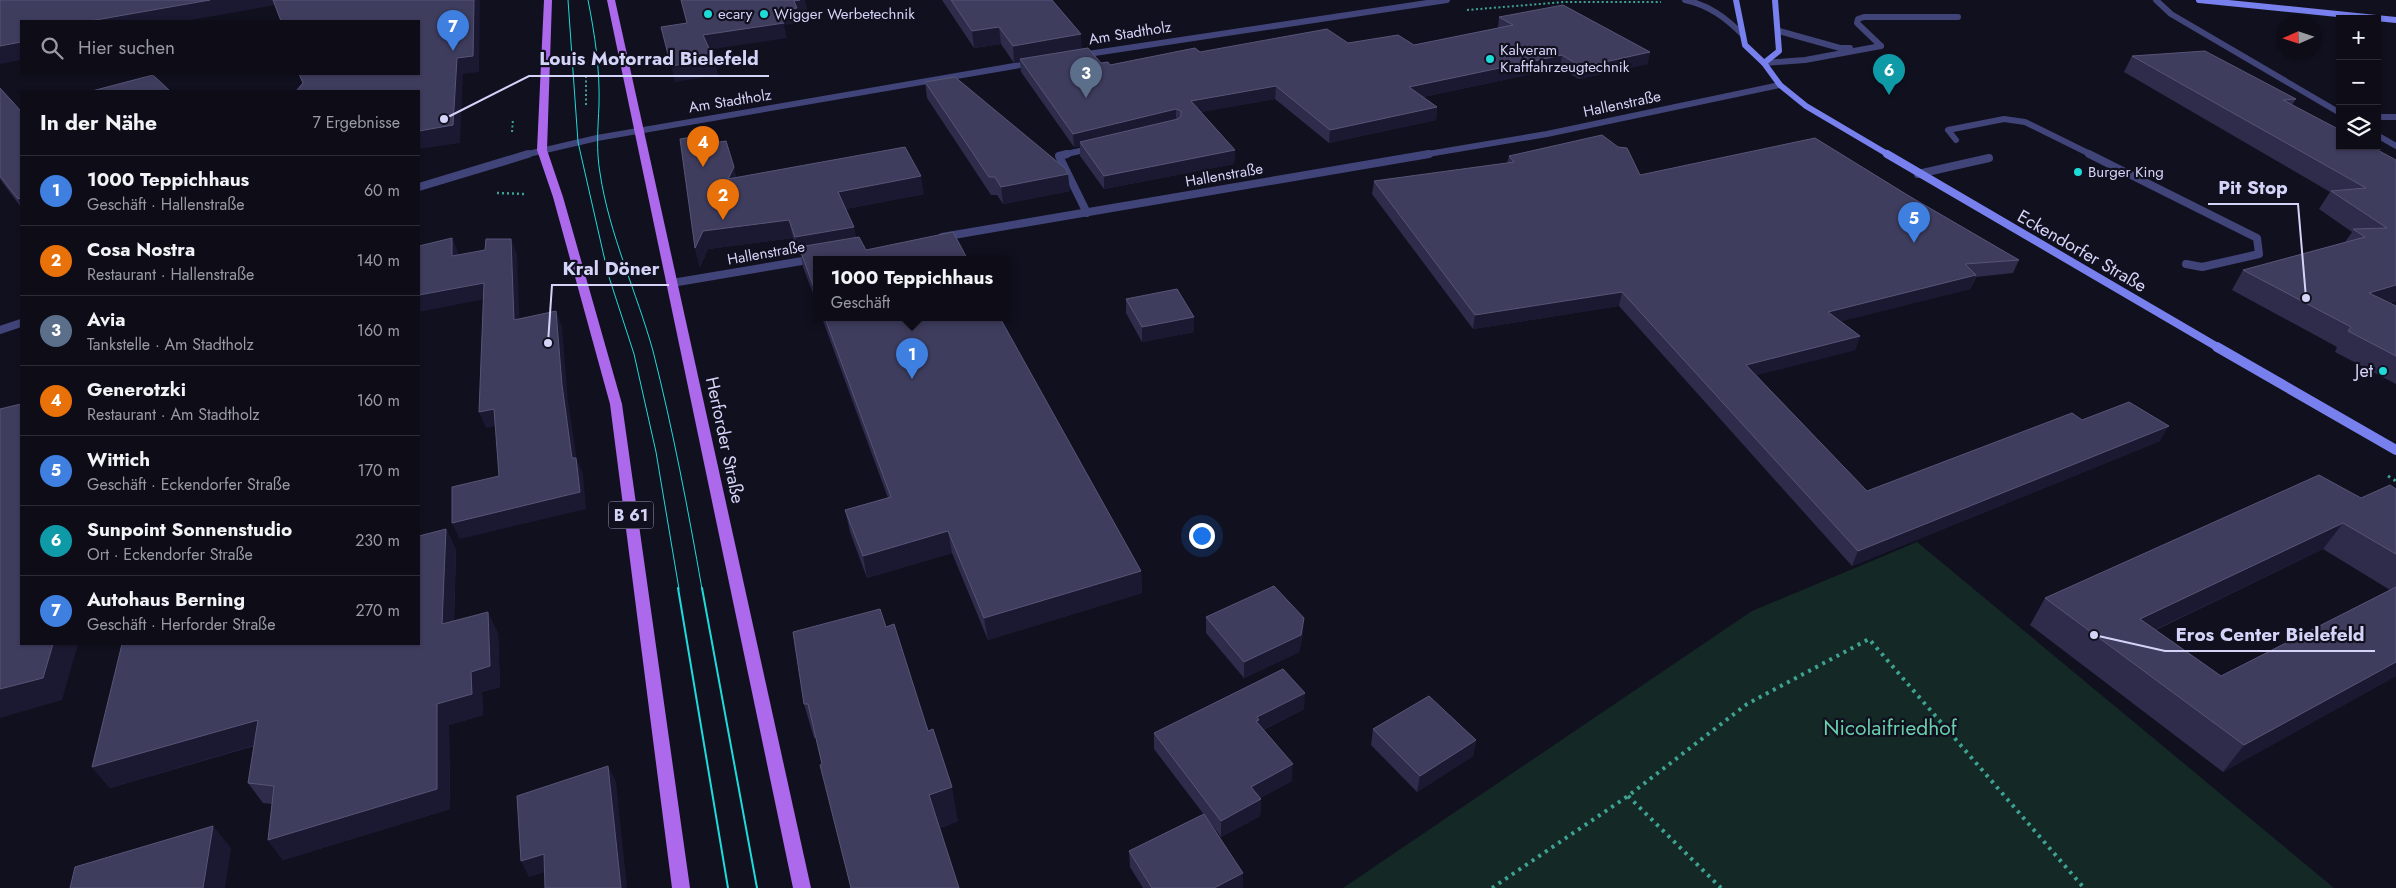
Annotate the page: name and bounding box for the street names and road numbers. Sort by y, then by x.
street label: Am Stadtholz [1087,16,1173,50]
street label: Am Stadtholz [687,84,773,118]
street label: Hallenstraße [1581,85,1663,123]
street label: Hallenstraße [1183,157,1265,193]
street label: Eckendorfer Straße [2012,203,2152,299]
street label: Hallenstraße [725,235,807,271]
street label: Herforder Straße [699,374,751,506]
road number: B 61 [608,502,654,528]

